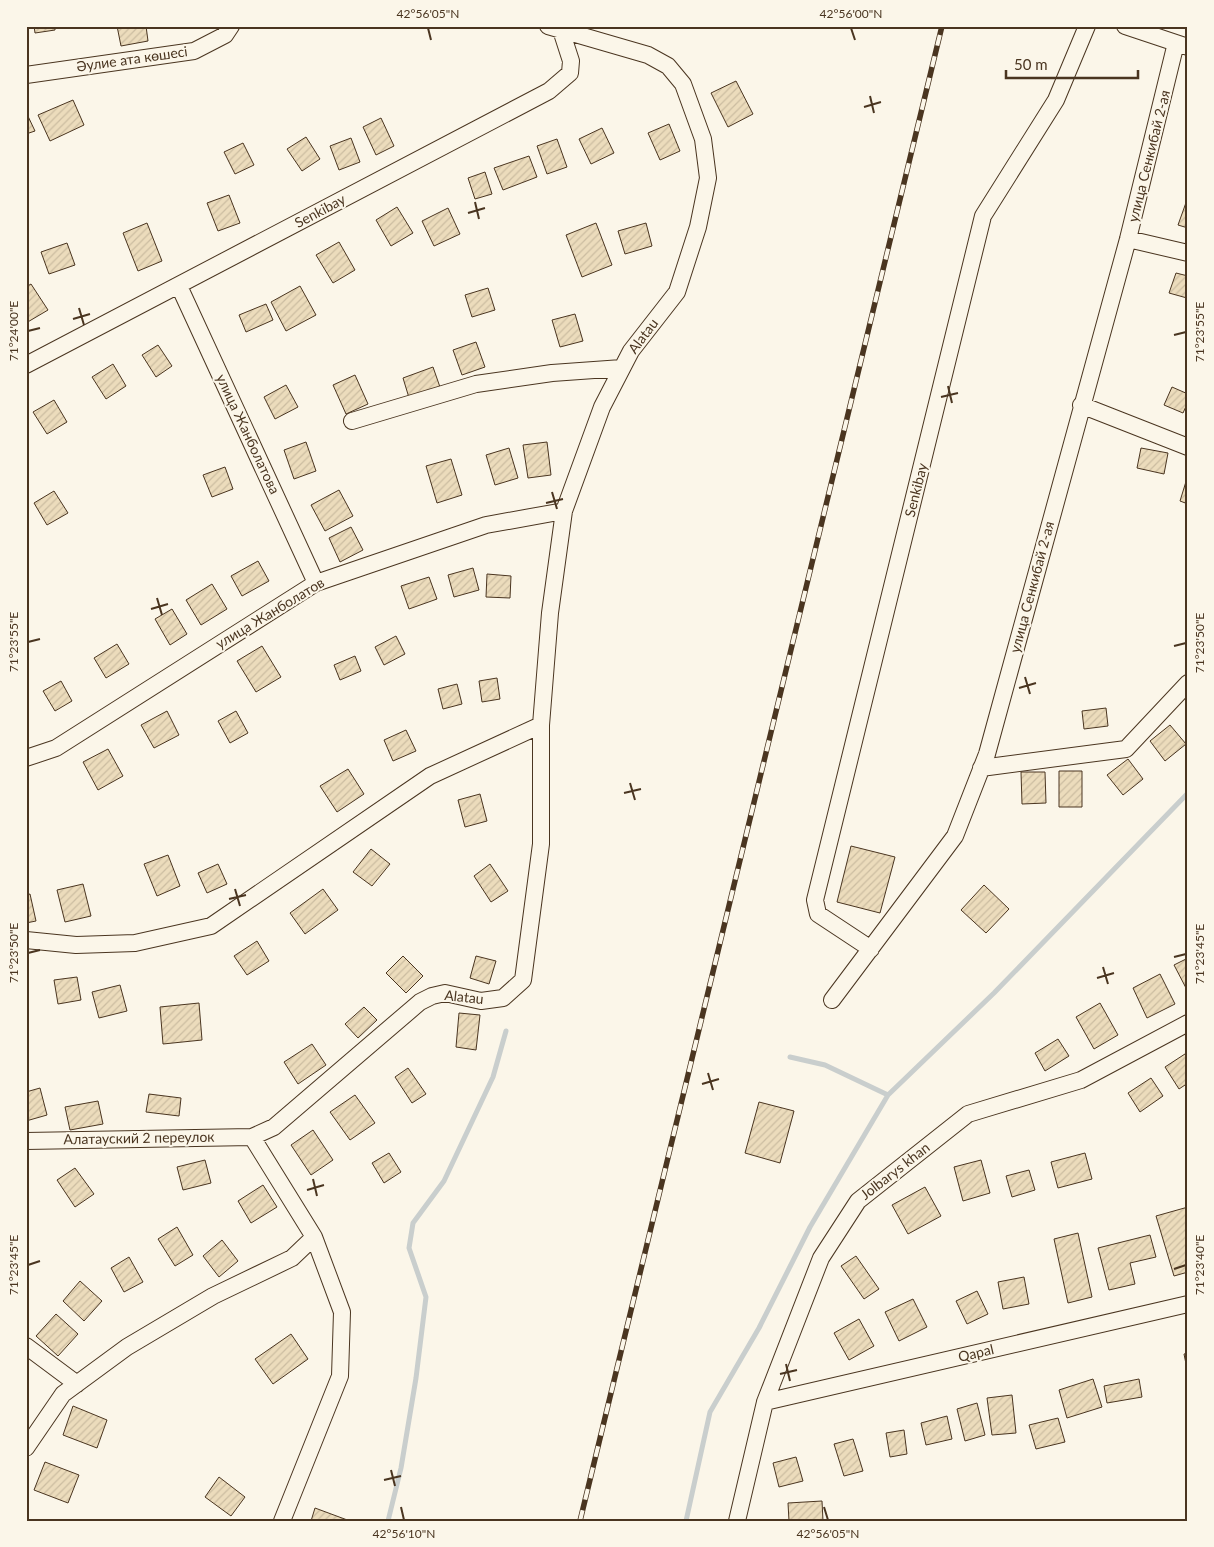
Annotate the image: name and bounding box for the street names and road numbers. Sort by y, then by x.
street label: Әулие ата көшесі [75,42,189,75]
street label: улица Сенкибай 2-ая [1124,88,1173,224]
street label: Senkibay [291,190,349,231]
street label: Alatau [624,315,661,357]
street label: улица Жанболатова [213,371,284,497]
street label: Senkibay [901,460,931,519]
street label: улица Сенкибай 2-ая [1006,519,1057,655]
street label: улица Жанболатов [212,573,327,652]
street label: Alatau [444,986,485,1007]
street label: Алатауский 2 переулок [63,1128,215,1147]
street label: Jolbarys khan [857,1138,933,1203]
street label: Qapal [956,1340,995,1365]

